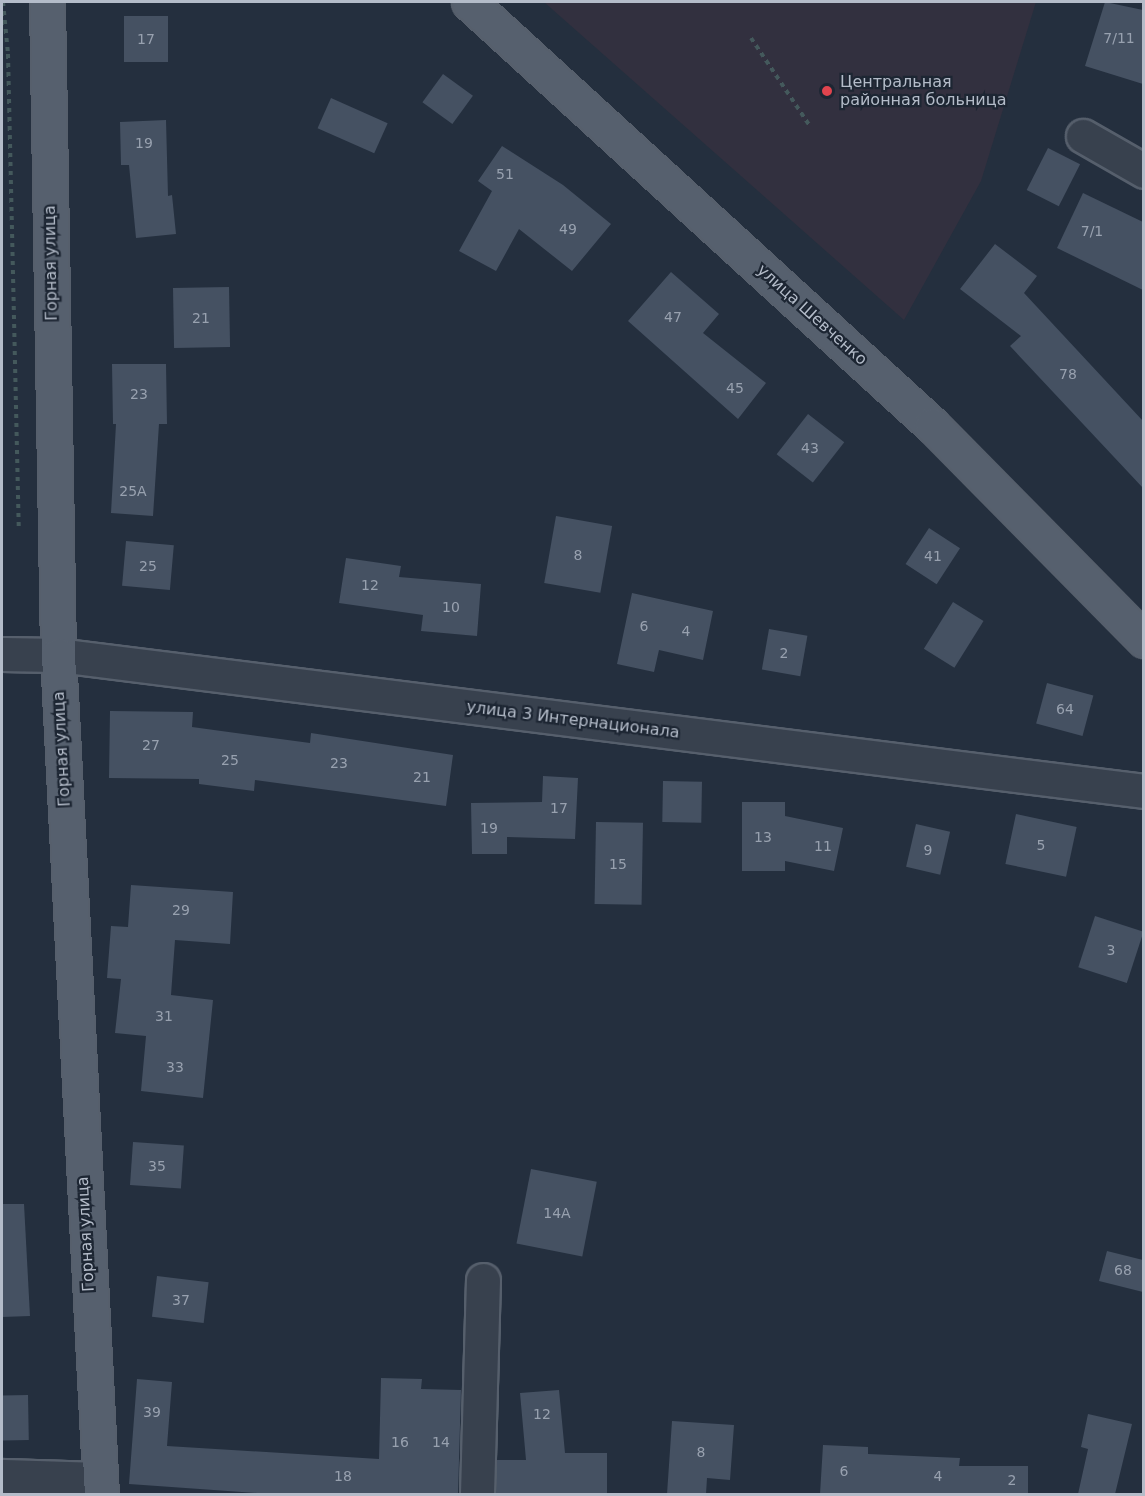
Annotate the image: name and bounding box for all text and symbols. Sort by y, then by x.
house number: 7/11 [1103,30,1135,46]
house number: 17 [137,31,155,47]
place label: Центральная районная больница [840,72,1006,110]
marker: Центральная районная больница [818,82,836,100]
house number: 19 [135,135,153,151]
house number: 51 [496,166,514,182]
street label: Горная улица [40,205,62,321]
house number: 49 [559,221,577,237]
house number: 7/1 [1081,223,1103,239]
street label: улица Шевченко [753,261,871,369]
house number: 47 [664,309,682,325]
house number: 21 [192,310,210,326]
house number: 78 [1059,366,1077,382]
house number: 45 [726,380,744,396]
house number: 23 [130,386,148,402]
house number: 43 [801,440,819,456]
house number: 25А [119,483,147,499]
house number: 8 [574,547,582,563]
house number: 41 [924,548,942,564]
house number: 25 [139,558,157,574]
house number: 12 [361,577,379,593]
house number: 10 [442,599,460,615]
house number: 6 [640,618,648,634]
house number: 4 [682,623,690,639]
house number: 2 [780,645,788,661]
street label: Горная улица [49,691,75,807]
street label: улица 3 Интернационала [465,697,681,743]
house number: 64 [1056,701,1074,717]
house number: 27 [142,737,160,753]
house number: 25 [221,752,239,768]
house number: 23 [330,755,348,771]
house number: 21 [413,769,431,785]
house number: 17 [550,800,568,816]
house number: 19 [480,820,498,836]
house number: 13 [754,829,772,845]
house number: 5 [1037,837,1045,853]
house number: 11 [814,838,832,854]
house number: 9 [924,842,932,858]
house number: 15 [609,856,627,872]
house number: 29 [172,902,190,918]
house number: 3 [1107,942,1115,958]
house number: 31 [155,1008,173,1024]
house number: 33 [166,1059,184,1075]
house number: 35 [148,1158,166,1174]
street label: Горная улица [73,1176,99,1292]
house number: 14А [543,1205,571,1221]
house number: 68 [1114,1262,1132,1278]
house number: 37 [172,1292,190,1308]
house number: 39 [143,1404,161,1420]
house number: 12 [533,1406,551,1422]
house number: 16 [391,1434,409,1450]
house number: 14 [432,1434,450,1450]
house number: 8 [697,1444,705,1460]
house number: 6 [840,1463,848,1479]
house number: 18 [334,1468,352,1484]
house number: 4 [934,1468,942,1484]
house number: 2 [1008,1472,1016,1488]

